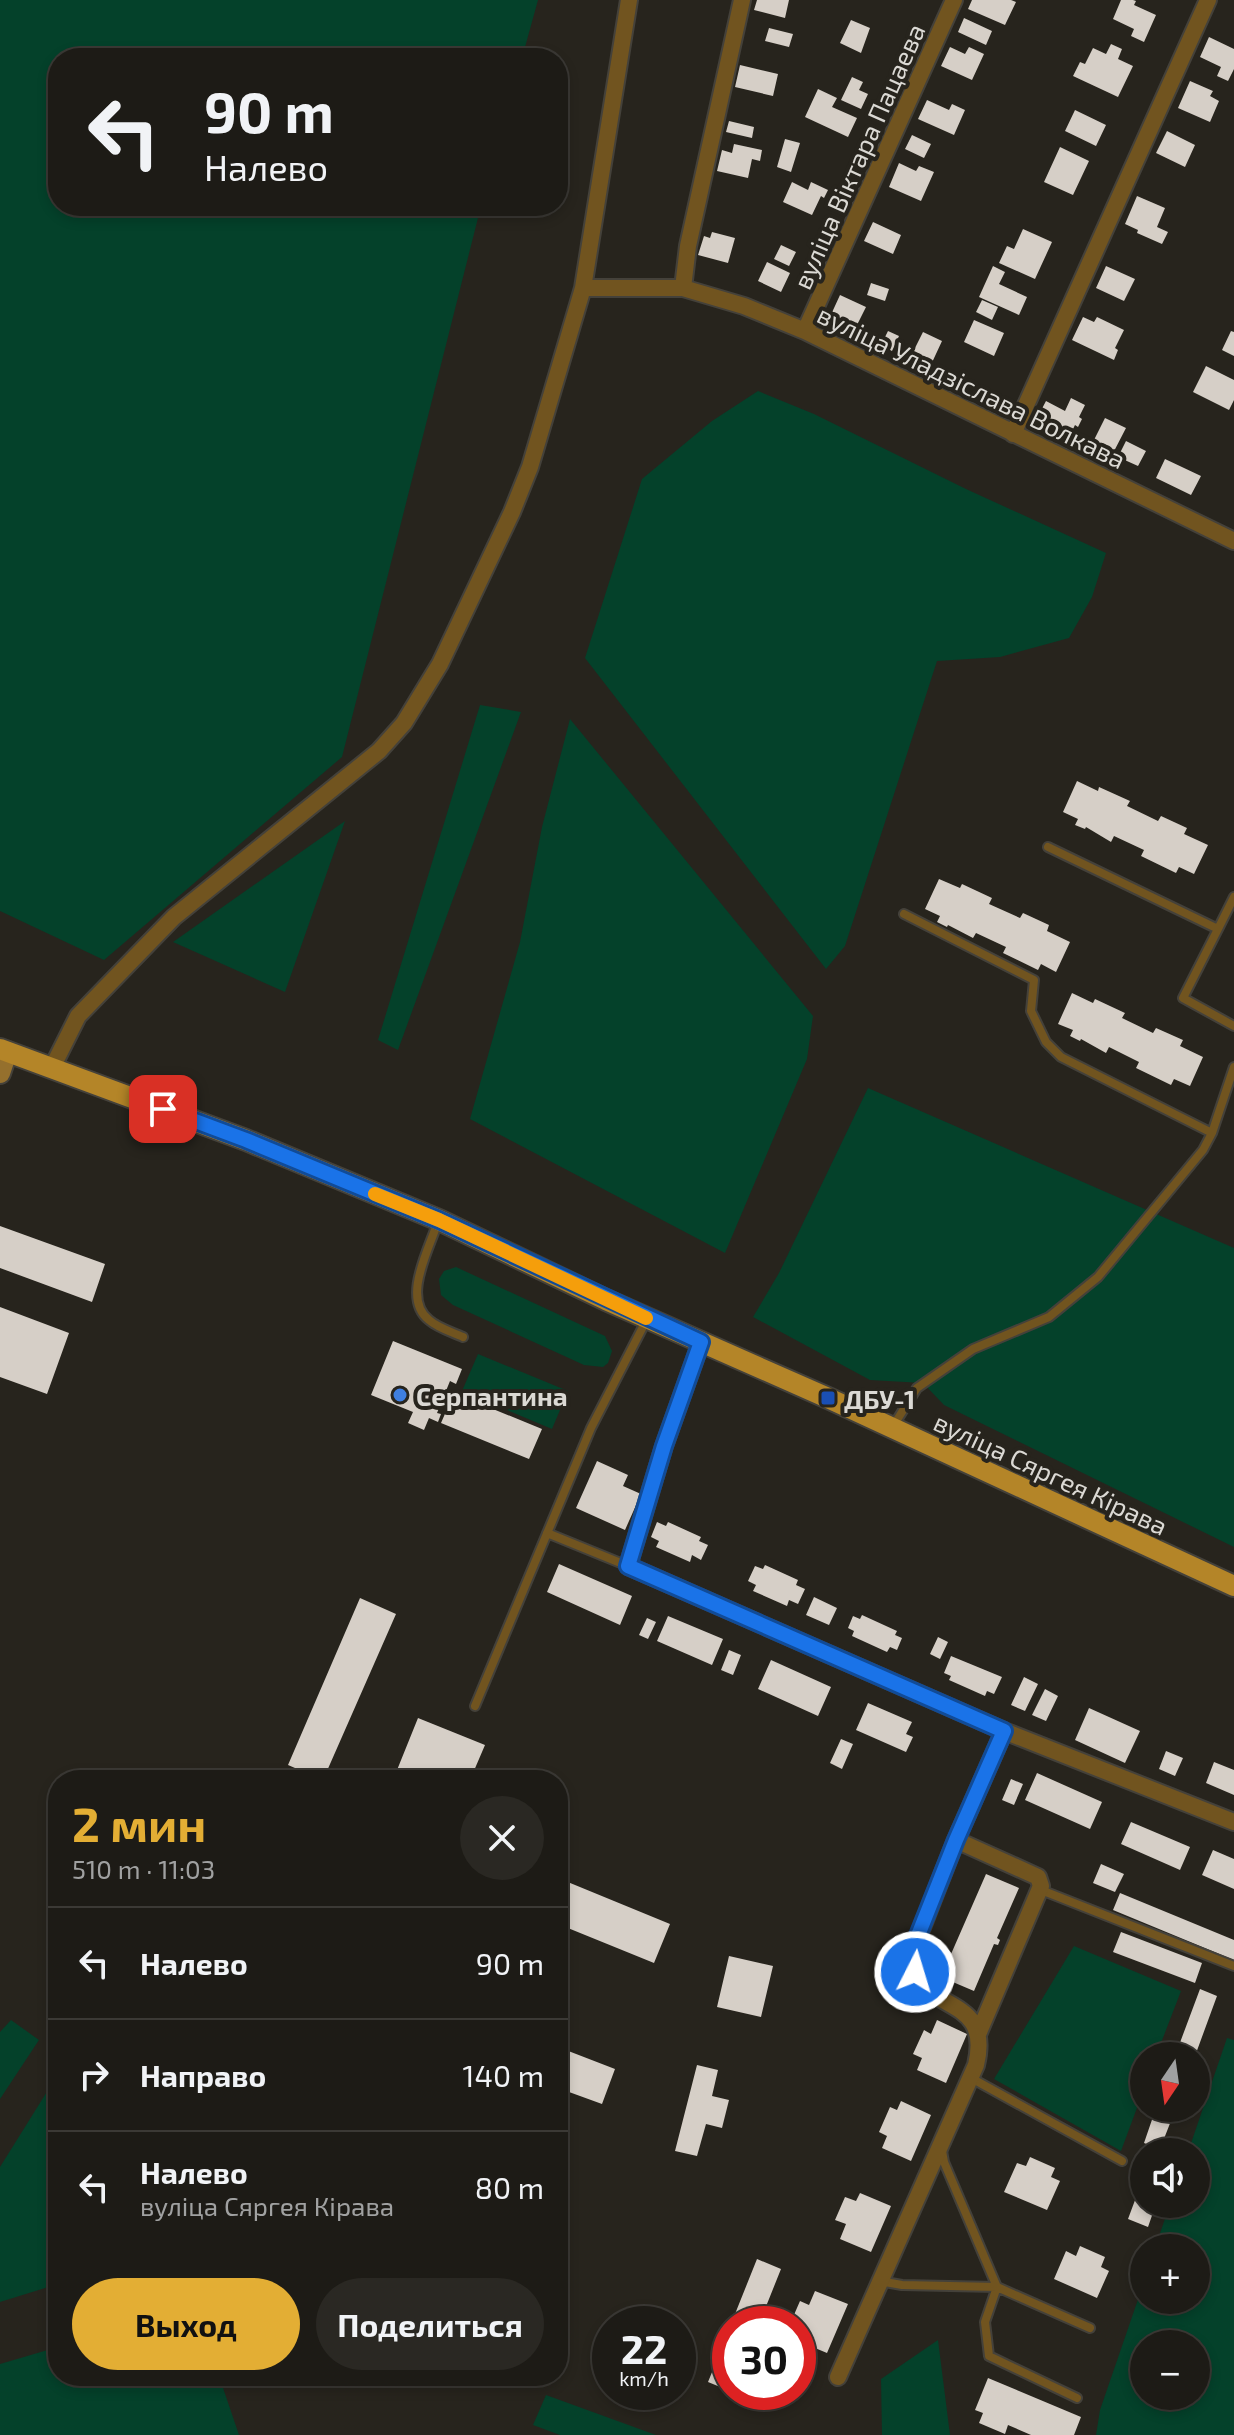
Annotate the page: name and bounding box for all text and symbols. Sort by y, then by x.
street label: вуліца Віктара Пацаева [785,18,931,294]
text: 90 m [204,77,334,144]
icon: left [72,80,176,184]
text: Налево [204,145,328,188]
street label: вуліца Уладзіслава Волкава [812,298,1131,475]
pin [129,1075,197,1143]
icon: arrive [141,1087,185,1131]
place label: Серпантина [416,1380,568,1411]
place label: ДБУ-1 [844,1383,915,1414]
marker: Серпантина [391,1386,409,1404]
marker: ДБУ-1 [819,1389,837,1407]
street label: вуліца Сяргея Кірава [929,1405,1173,1542]
text: 2 мин [72,1794,206,1852]
button: close [460,1796,544,1880]
text: 510 m · 11:03 [72,1853,215,1884]
position arrow [873,1930,957,2014]
icon: left [72,1941,116,1985]
text: Налево [140,1945,248,1981]
text: 90 m [476,1945,544,1981]
north arrow [1130,2042,1210,2122]
map controls [1130,2042,1210,2410]
icon: right [72,2053,116,2097]
text: Направо [140,2057,266,2093]
text: 140 m [463,2057,544,2093]
button: sound [1130,2138,1210,2218]
text: Налево [140,2154,248,2190]
icon: left [72,2165,116,2209]
text: 80 m [475,2169,544,2205]
text: вуліца Сяргея Кірава [140,2190,394,2221]
button: + [1130,2234,1210,2314]
button: Выход [72,2278,300,2370]
button: Поделиться [316,2278,544,2370]
speed limit sign: 30 [712,2306,816,2410]
text: 22 [621,2324,667,2372]
button: − [1130,2330,1210,2410]
text: km/h [619,2366,669,2390]

